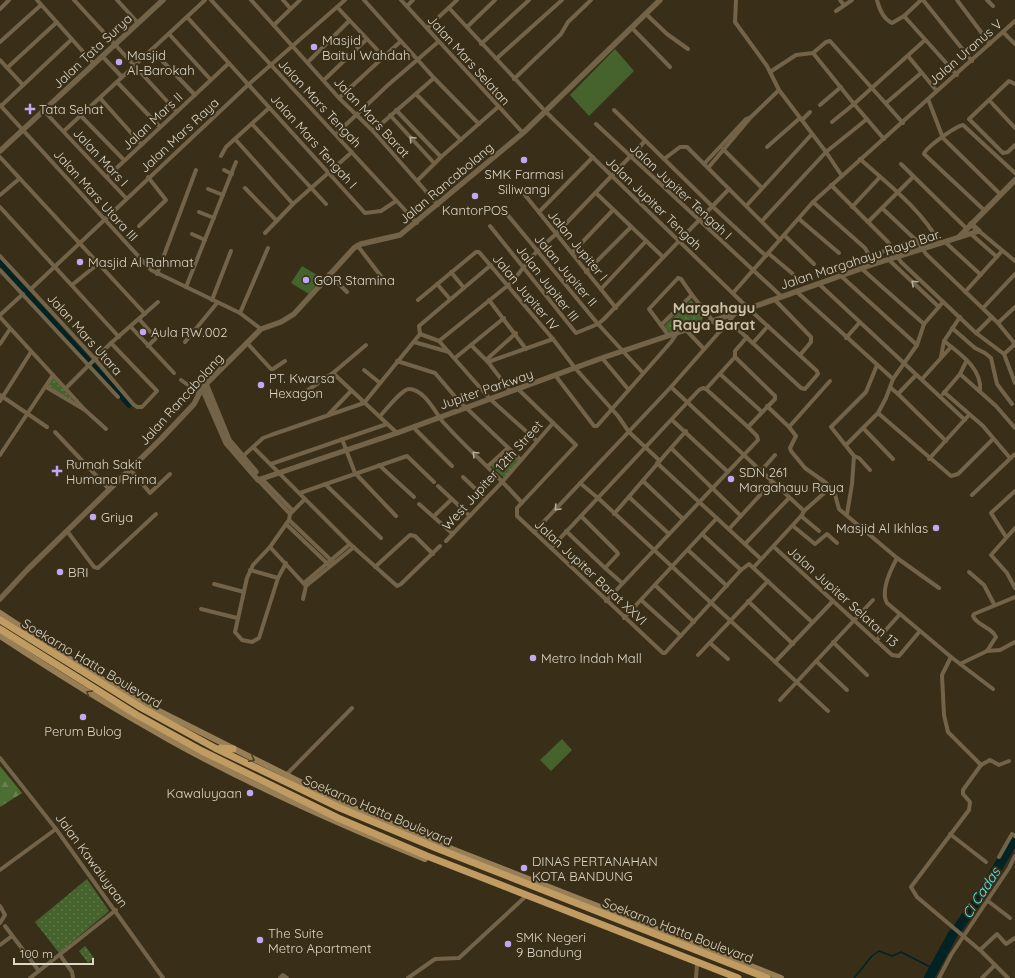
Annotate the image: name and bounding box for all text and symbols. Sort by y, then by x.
street label: Jalan Tata Surya [49,10,135,92]
street label: Jalan Mars Selatan [424,12,514,108]
street label: Jalan Uranus V [925,15,1005,88]
place label: Masjid Baitul Wahdah [322,32,410,63]
marker: Masjid Baitul Wahdah [309,42,319,52]
place label: Masjid Al-Barokah [127,47,195,78]
street label: Jalan Mars Tengah [275,55,365,151]
marker: Masjid Al-Barokah [114,57,124,67]
street label: Jalan Mars Barat [331,74,413,160]
street label: Jalan Mars II [118,89,186,153]
street label: Jalan Mars Tengah I [267,90,361,192]
street label: Jalan Mars Raya [136,94,222,176]
place label: Tata Sehat [39,101,104,117]
marker: Tata Sehat [24,103,36,115]
street label: Jalan Mars I [70,125,132,189]
one-way arrow [409,136,417,144]
street label: Jalan Rancabolang [396,139,496,227]
street label: Jalan Jupiter Tengah I [627,140,735,242]
street label: Jalan Mars Utara III [51,146,141,244]
street label: Jalan Jupiter Tengah [603,153,705,253]
marker: SMK Farmasi Siliwangi [519,155,529,165]
place label: SMK Farmasi Siliwangi [485,166,563,197]
marker: KantorPOS [470,191,480,201]
place label: KantorPOS [442,202,508,218]
street label: Jalan Jupiter I [545,206,611,284]
street label: Jalan Margahayu Raya Bar. [778,225,942,293]
street label: Jalan Jupiter II [531,231,601,309]
street label: Jalan Jupiter III [513,242,583,324]
street label: Jalan Jupiter IV [489,251,563,334]
place label: Masjid Al Rahmat [88,254,194,270]
marker: Masjid Al Rahmat [75,257,85,267]
place label: GOR Stamina [314,272,395,288]
marker: GOR Stamina [301,275,311,285]
one-way arrow [911,280,919,288]
street label: Jalan Mars Utara [44,290,126,378]
district label: Margahayu Raya Barat [672,298,756,334]
place label: Aula RW.002 [151,324,227,340]
marker: Aula RW.002 [138,327,148,337]
street label: Jalan Rancabolang [135,350,227,448]
street label: Jupiter Parkway [437,365,535,413]
place label: PT. Kwarsa Hexagon [269,370,335,401]
marker: PT. Kwarsa Hexagon [256,380,266,390]
street label: West Jupiter 12th Street [438,417,546,533]
one-way arrow [473,451,480,459]
place label: Rumah Sakit Humana Prima [66,456,157,487]
place label: SDN 261 Margahayu Raya [739,464,844,495]
marker: Rumah Sakit Humana Prima [51,465,63,477]
marker: SDN 261 Margahayu Raya [726,474,736,484]
one-way arrow [555,503,562,510]
place label: Griya [101,509,133,525]
marker: Griya [88,512,98,522]
street label: Jalan Jupiter Barat XXVI [532,516,650,628]
place label: Masjid Al Ikhlas [836,520,928,536]
marker: Masjid Al Ikhlas [931,523,941,533]
street label: Jalan Jupiter Selatan 13 [784,542,902,650]
place label: BRI [68,564,88,580]
marker: BRI [55,567,65,577]
street label: Soekarno Hatta Boulevard [19,615,165,711]
place label: Metro Indah Mall [541,650,642,666]
marker: Metro Indah Mall [528,653,538,663]
one-way arrow [86,691,93,698]
marker: Perum Bulog [78,712,88,722]
place label: Perum Bulog [44,723,122,739]
one-way arrow [247,754,255,761]
street label: Soekarno Hatta Boulevard [301,771,455,849]
place label: Kawaluyaan [167,785,242,801]
marker: Kawaluyaan [245,788,255,798]
street label: Jalan Kawaluyaan [52,810,132,910]
place label: DINAS PERTANAHAN KOTA BANDUNG [532,853,658,884]
marker: DINAS PERTANAHAN KOTA BANDUNG [519,863,529,873]
water label: Ci Cadas [958,863,1005,922]
street label: Soekarno Hatta Boulevard [601,894,755,966]
place label: The Suite Metro Apartment [268,925,371,956]
place label: SMK Negeri 9 Bandung [516,929,586,960]
marker: The Suite Metro Apartment [255,935,265,945]
marker: SMK Negeri 9 Bandung [503,939,513,949]
scale bar [14,940,93,966]
text: 100 m [20,946,53,961]

